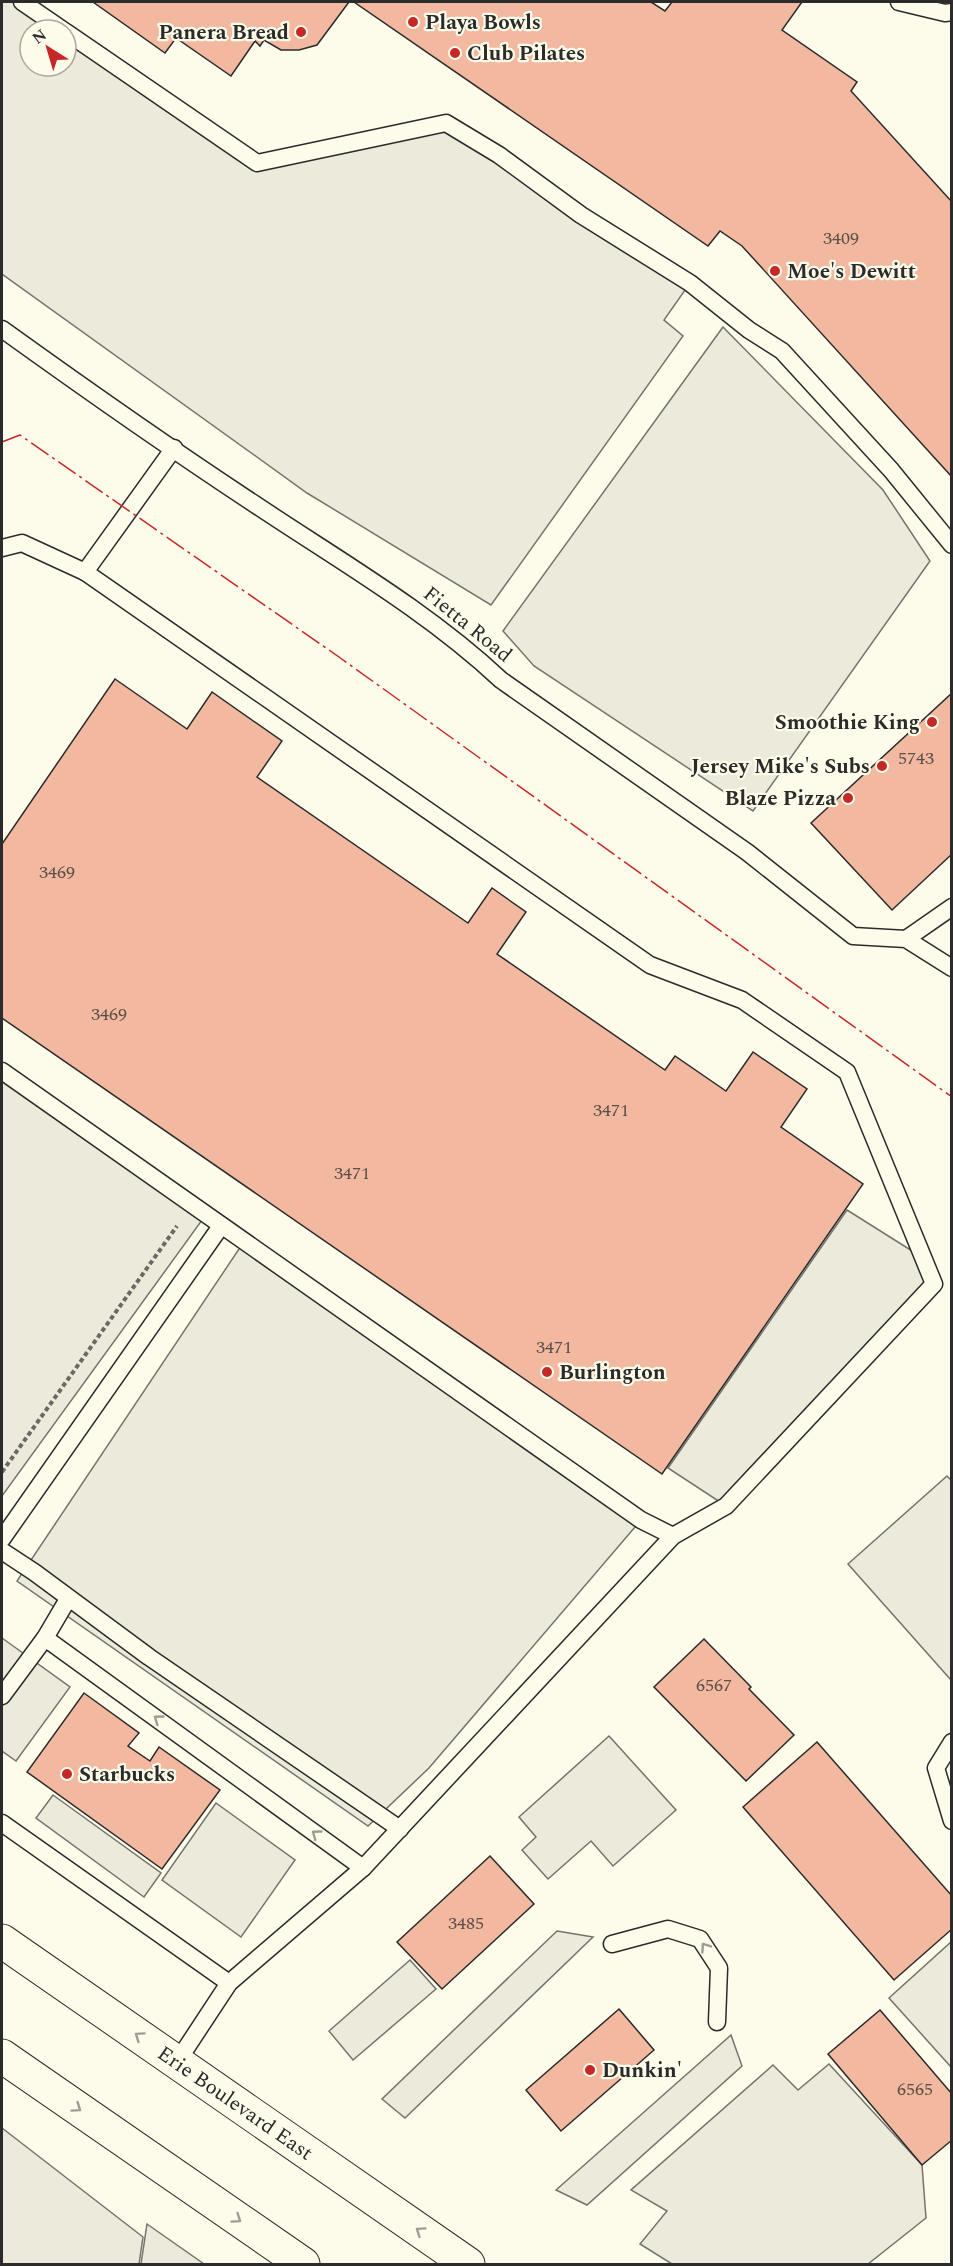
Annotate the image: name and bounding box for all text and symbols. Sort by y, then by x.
place label: Playa Bowls [425,7,541,39]
marker: Playa Bowls [406,15,420,29]
place label: Panera Bread [158,17,289,49]
north arrow [18,18,78,78]
text: N [27,23,52,50]
marker: Panera Bread [294,25,308,39]
place label: Club Pilates [467,38,585,70]
marker: Club Pilates [448,46,462,60]
house number: 3409 [823,225,859,252]
place label: Moe's Dewitt [787,256,916,288]
marker: Moe's Dewitt [768,264,782,278]
street label: Fietta Road [416,579,519,671]
place label: Smoothie King [775,707,920,739]
marker: Smoothie King [925,715,939,729]
house number: 5743 [898,745,934,772]
place label: Jersey Mike's Subs [691,751,870,783]
marker: Jersey Mike's Subs [875,759,889,773]
place label: Blaze Pizza [724,783,836,815]
marker: Blaze Pizza [841,791,855,805]
house number: 3469 [39,859,75,886]
house number: 3469 [91,1001,127,1028]
house number: 3471 [593,1097,629,1124]
house number: 3471 [334,1160,370,1187]
house number: 3471 [536,1334,572,1361]
place label: Burlington [559,1357,666,1389]
marker: Burlington [540,1365,554,1379]
house number: 6567 [696,1672,732,1699]
one-way arrow [153,1716,164,1727]
place label: Starbucks [79,1759,175,1791]
marker: Starbucks [60,1767,74,1781]
one-way arrow [311,1830,322,1841]
house number: 3485 [448,1910,484,1937]
one-way arrow [701,1943,712,1954]
one-way arrow [135,2032,146,2043]
street label: Erie Boulevard East [150,2038,319,2169]
place label: Dunkin' [602,2055,682,2087]
marker: Dunkin' [583,2063,597,2077]
house number: 6565 [897,2076,933,2103]
one-way arrow [70,2101,81,2112]
one-way arrow [231,2212,242,2223]
one-way arrow [416,2227,427,2238]

